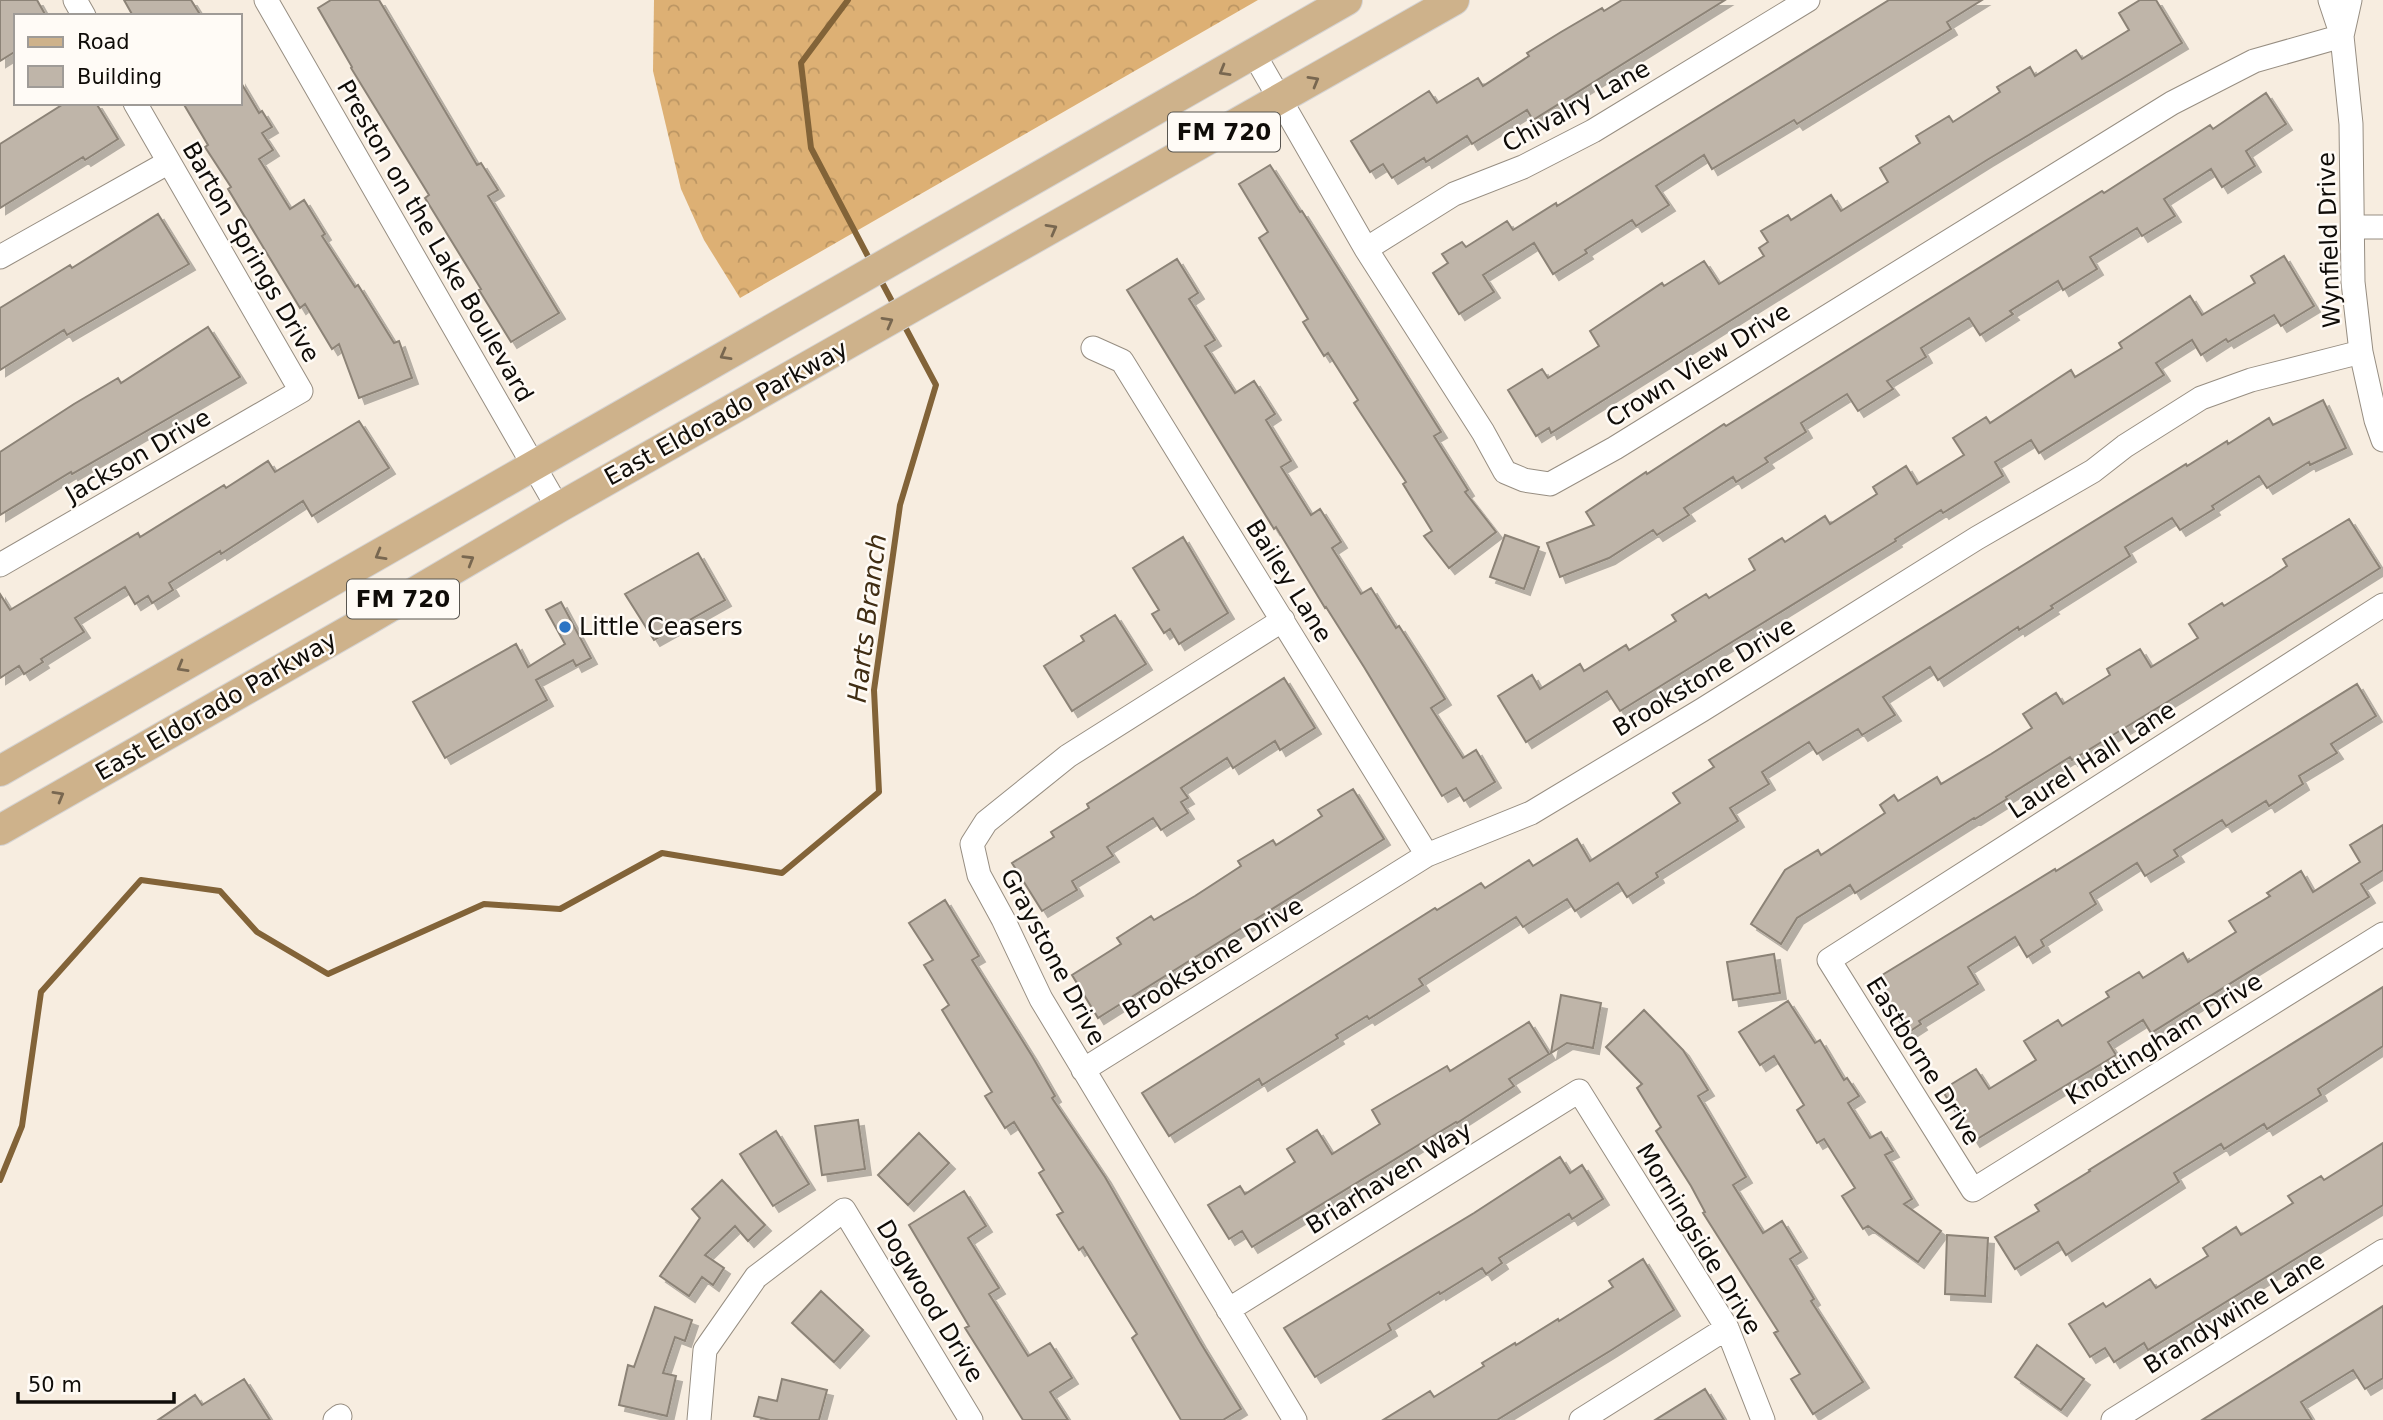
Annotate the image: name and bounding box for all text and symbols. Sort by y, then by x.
legend [14,14,242,105]
text: Road [77,30,130,54]
street label: Chivalry Lane [1498,54,1654,158]
one-way arrow [1219,63,1231,76]
text: Building [77,65,162,89]
street label: Preston on the Lake Boulevard [331,75,539,407]
one-way arrow [1306,76,1319,89]
road number: FM 720 [1168,113,1280,152]
street label: Barton Springs Drive [176,137,326,367]
street label: Wynfield Drive [2312,152,2346,328]
one-way arrow [1044,225,1057,238]
street label: Crown View Drive [1601,297,1795,433]
one-way arrow [880,317,893,330]
street label: East Eldorado Parkway [600,334,852,492]
one-way arrow [720,347,733,360]
street label: Jackson Drive [59,403,216,510]
street label: Bailey Lane [1240,515,1338,647]
water label: Harts Branch [842,532,892,704]
one-way arrow [374,547,387,560]
one-way arrow [461,555,474,568]
road number: FM 720 [347,580,459,618]
street label: Brookstone Drive [1608,612,1800,742]
place label: Little Ceasers [579,613,743,641]
marker: Little Ceasers [557,619,573,635]
street label: East Eldorado Parkway [90,625,342,787]
one-way arrow [177,659,189,672]
street label: Laurel Hall Lane [2003,696,2181,824]
one-way arrow [52,791,65,804]
street label: Graystone Drive [995,864,1111,1050]
street label: Brookstone Drive [1118,891,1308,1025]
street label: Knottingham Drive [2061,967,2267,1111]
street label: Eastborne Drive [1860,972,1986,1150]
street label: Briarhaven Way [1301,1116,1477,1240]
street label: Morningside Drive [1631,1138,1767,1340]
street label: Dogwood Drive [871,1215,989,1387]
street label: Brandywine Lane [2139,1246,2329,1380]
scale bar [18,1360,173,1404]
text: 50 m [28,1373,82,1397]

